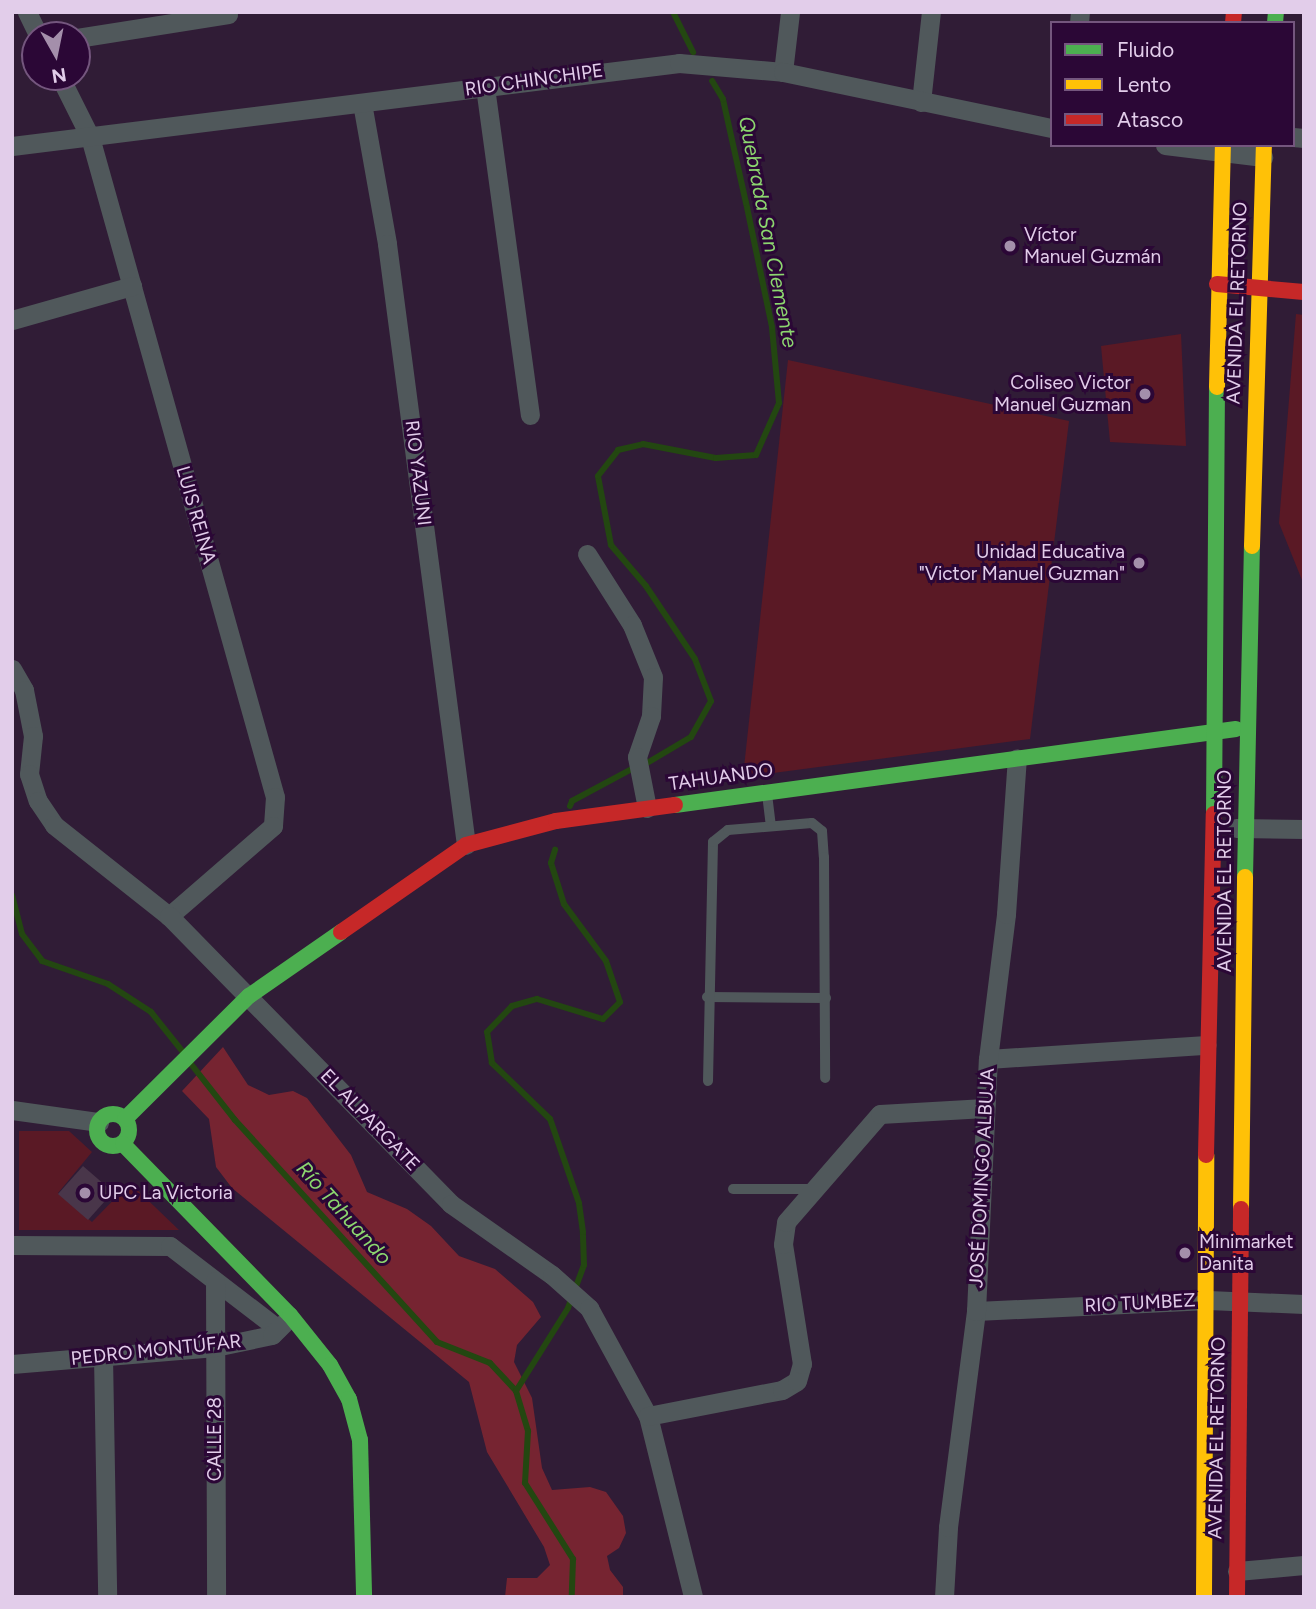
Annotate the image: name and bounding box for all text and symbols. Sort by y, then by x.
north arrow [21,21,91,91]
legend [1050,21,1295,147]
text: Fluido [1117,37,1174,62]
street label: RIO CHINCHIPE [463,59,605,101]
text: N [50,63,68,88]
text: Lento [1117,72,1171,97]
text: Atasco [1117,107,1183,132]
water label: Quebrada San Clemente [733,114,803,350]
street label: AVENIDA EL RETORNO [1222,201,1252,405]
place label: Víctor Manuel Guzmán [1024,224,1161,268]
marker: Víctor Manuel Guzmán [1002,238,1018,254]
place label: Coliseo Victor Manuel Guzman [994,372,1131,416]
marker: Coliseo Victor Manuel Guzman [1137,386,1153,402]
street label: RIO YAZUNI [400,419,436,527]
street label: LUIS REINA [171,463,221,567]
place label: Unidad Educativa "Victor Manuel Guzman" [919,541,1125,585]
marker: Unidad Educativa "Victor Manuel Guzman" [1131,555,1147,571]
street label: TAHUANDO [667,758,775,796]
street label: AVENIDA EL RETORNO [1214,770,1236,972]
street label: EL ALPARGATE [316,1064,424,1176]
street label: JOSÉ DOMINGO ALBUJA [965,1067,999,1289]
water label: Río Tahuando [291,1156,397,1270]
place label: UPC La Victoria [99,1182,233,1204]
marker: UPC La Victoria [77,1185,93,1201]
place label: Minimarket Danita [1199,1231,1293,1275]
marker: Minimarket Danita [1177,1245,1193,1261]
street label: RIO TUMBEZ [1084,1289,1196,1317]
street label: PEDRO MONTÚFAR [70,1330,242,1370]
street label: AVENIDA EL RETORNO [1204,1337,1230,1539]
street label: CALLE 28 [204,1397,226,1481]

